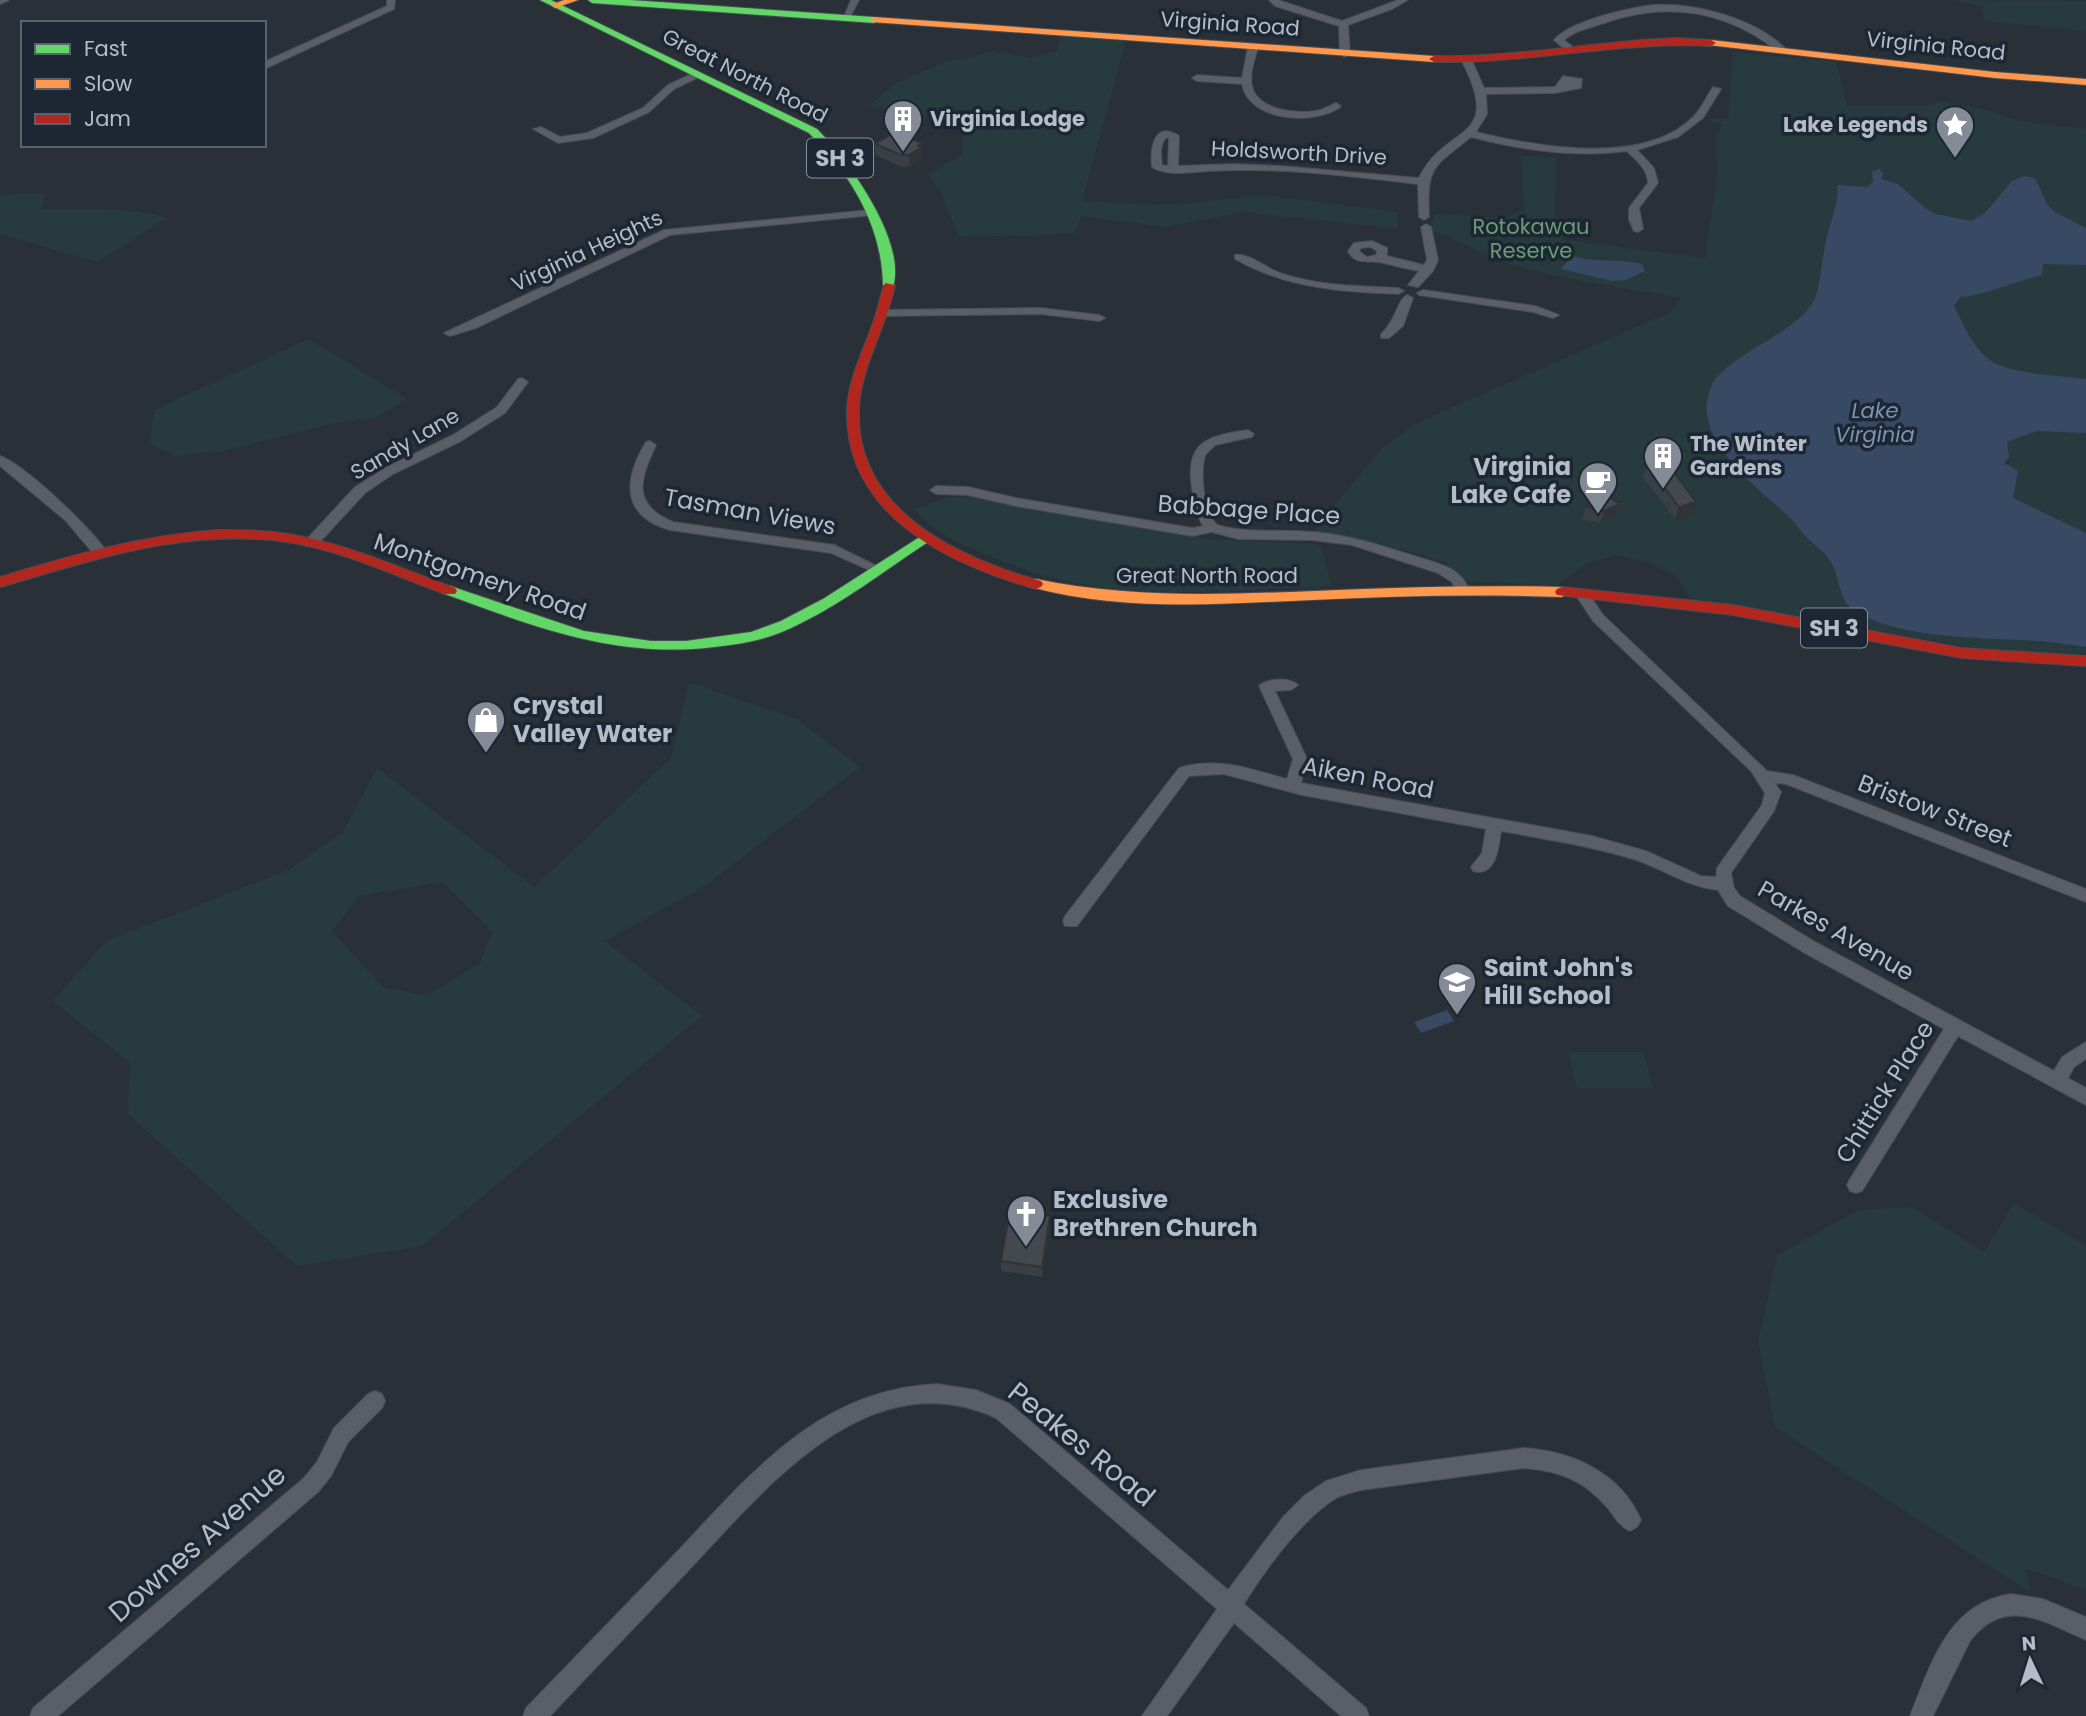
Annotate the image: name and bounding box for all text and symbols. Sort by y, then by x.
street label: Virginia Road [1159,4,1301,43]
legend [21,21,266,147]
street label: Great North Road [658,21,833,130]
street label: Virginia Road [1865,24,2007,67]
text: Fast [84,34,127,63]
text: Slow [84,69,132,98]
building icon: Virginia Lodge [882,98,924,153]
text: Jam [84,104,131,133]
place label: Virginia Lodge [930,104,1085,133]
place icon: Lake Legends [1934,104,1976,159]
place label: Lake Legends [1783,110,1928,139]
street label: Holdsworth Drive [1210,133,1388,172]
road number: SH 3 [807,139,873,178]
street label: Virginia Heights [506,203,667,298]
park label: Rotokawau Reserve [1472,212,1590,265]
water label: Lake Virginia [1835,396,1915,449]
street label: Sandy Lane [345,401,465,486]
place label: The Winter Gardens [1690,429,1807,482]
building icon: The Winter Gardens [1642,435,1684,490]
place label: Virginia Lake Cafe [1451,450,1571,511]
cafe icon: Virginia Lake Cafe [1577,460,1619,515]
street label: Tasman Views [662,480,838,543]
street label: Babbage Place [1157,487,1341,532]
street label: Montgomery Road [370,525,591,628]
street label: Great North Road [1116,561,1298,590]
road number: SH 3 [1801,608,1867,648]
place label: Crystal Valley Water [513,689,672,750]
shop icon: Crystal Valley Water [465,699,507,754]
street label: Aiken Road [1299,749,1437,806]
street label: Bristow Street [1853,766,2017,855]
street label: Parkes Avenue [1752,872,1920,989]
place label: Saint John's Hill School [1484,951,1633,1012]
school or university icon: Saint John's Hill School [1436,961,1478,1016]
street label: Chittick Place [1828,1014,1941,1169]
place label: Exclusive Brethren Church [1053,1183,1258,1244]
church icon: Exclusive Brethren Church [1005,1193,1047,1248]
street label: Peakes Road [1000,1373,1164,1516]
street label: Downes Avenue [100,1455,294,1631]
north arrow [1995,1625,2065,1695]
text: N [2021,1630,2037,1658]

